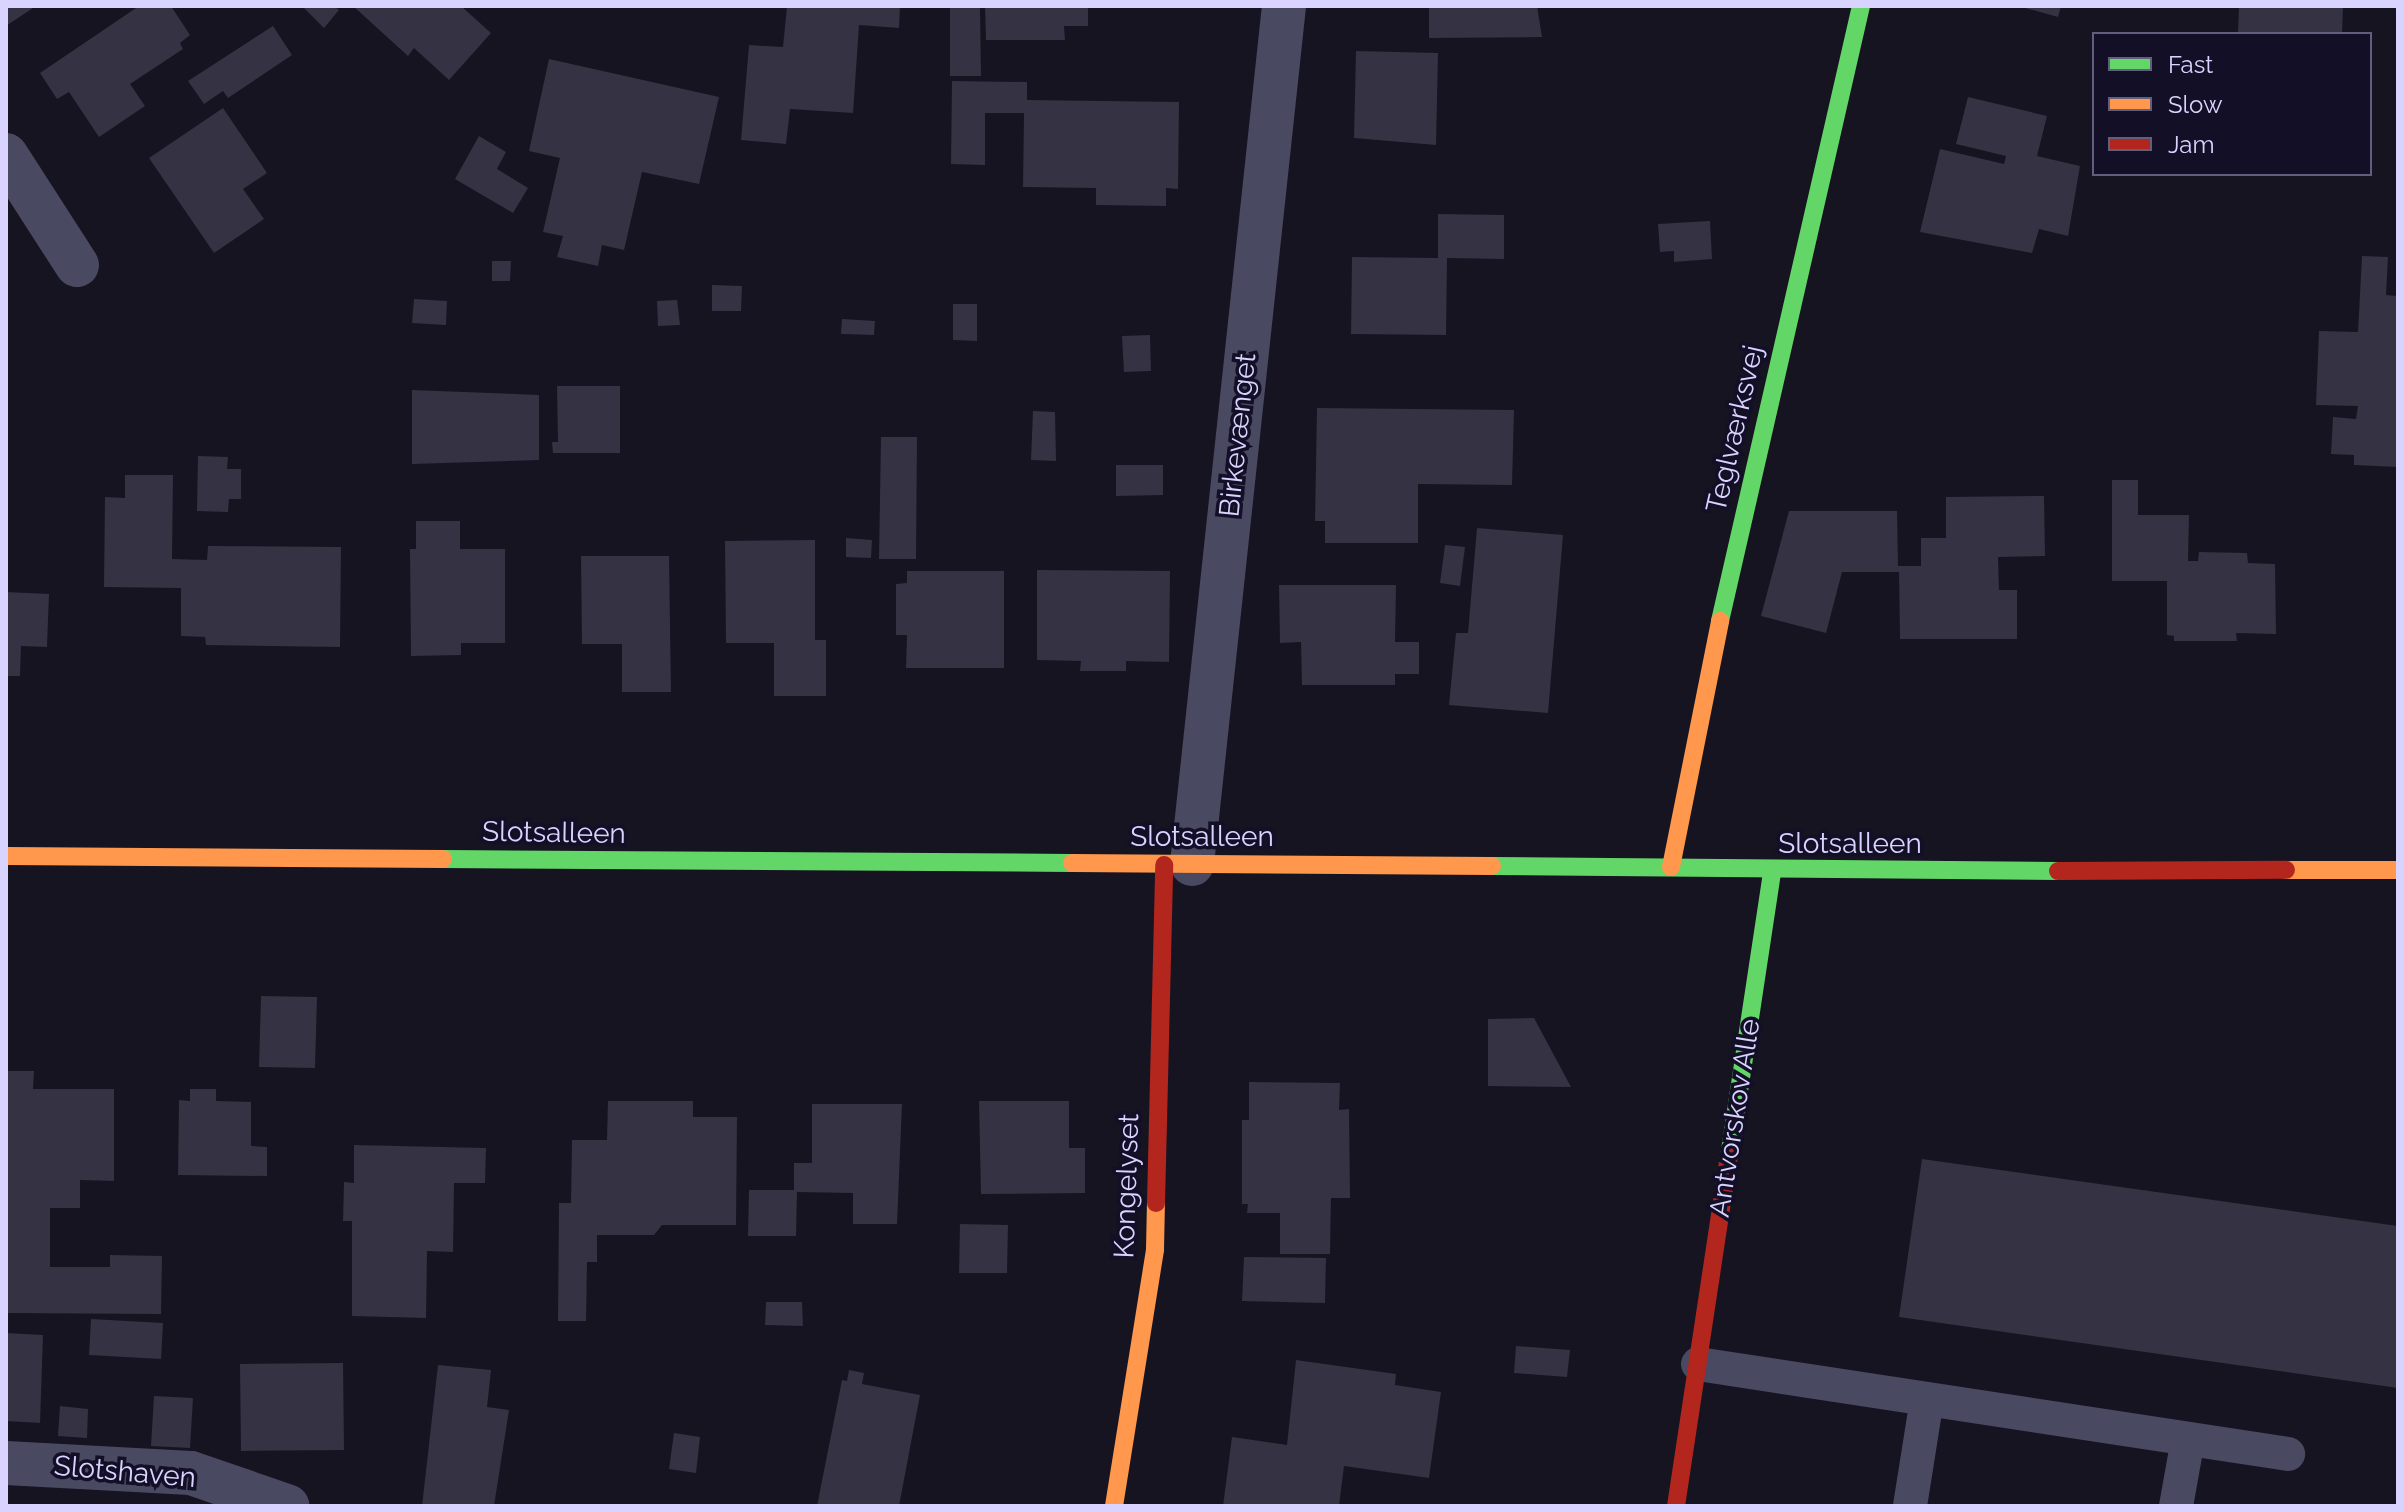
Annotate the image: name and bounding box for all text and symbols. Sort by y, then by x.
legend [2092,32,2372,176]
text: Fast [2168,50,2213,79]
text: Slow [2168,90,2222,119]
text: Jam [2168,130,2214,159]
street label: Teglværksvej [1699,342,1771,516]
street label: Birkevænget [1213,351,1263,519]
street label: Slotsalleen [482,815,626,851]
street label: Slotsalleen [1130,820,1274,854]
street label: Slotsalleen [1778,827,1922,861]
street label: Antvorskov Alle [1703,1016,1767,1220]
street label: Kongelyset [1108,1113,1146,1259]
street label: Slotshaven [53,1449,197,1495]

